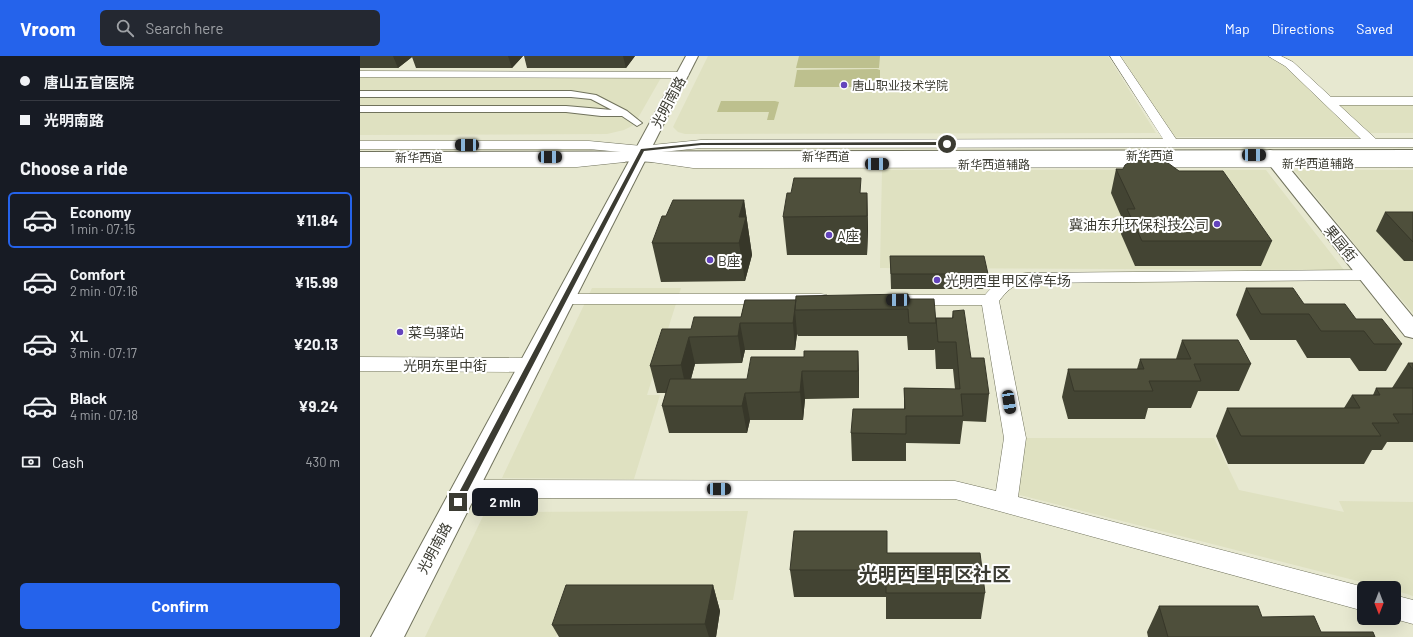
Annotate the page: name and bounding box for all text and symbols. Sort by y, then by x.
search box [100,10,380,46]
text: Vroom [20,17,76,40]
icon: search [114,17,136,39]
text: Search here [146,19,224,37]
text: Map [1225,20,1250,37]
text: Directions [1272,20,1334,37]
text: Saved [1356,20,1393,37]
text: 唐山五官医院 [44,73,134,91]
street label: 光明南路 [647,73,689,131]
place label: 唐山职业技术学院 [852,78,948,92]
marker: 唐山职业技术学院 [839,80,849,90]
text: 光明南路 [44,111,104,129]
route start [938,135,956,153]
car [455,139,479,151]
street label: 新华西道 [1126,148,1174,162]
street label: 新华西道 [802,149,850,163]
car [1242,149,1266,161]
street label: 新华西道 [395,150,443,164]
car [538,151,562,163]
street label: 新华西道辅路 [1282,156,1354,170]
text: Choose a ride [20,157,128,179]
street label: 新华西道辅路 [958,157,1030,171]
car [865,158,889,170]
icon: car [22,202,58,238]
text: Economy [70,203,131,221]
text: ¥11.84 [296,211,338,229]
place label: 冀油东升环保科技公司 [1069,216,1209,233]
marker: 冀油东升环保科技公司 [1212,219,1222,229]
text: 1 min · 07:15 [70,221,135,237]
street label: 果园街 [1321,221,1361,265]
place label: A座 [837,227,860,244]
marker: A座 [824,230,834,240]
place label: B座 [718,252,741,269]
marker: B座 [705,255,715,265]
icon: car [22,264,58,300]
text: Comfort [70,265,125,283]
place label: 光明西里甲区停车场 [945,272,1071,289]
text: ¥15.99 [294,273,338,291]
marker: 光明西里甲区停车场 [932,275,942,285]
text: 2 min · 07:16 [70,283,138,299]
car [886,294,910,306]
place label: 菜鸟驿站 [408,324,464,341]
icon: car [22,326,58,362]
text: XL [70,327,88,345]
marker: 菜鸟驿站 [395,327,405,337]
text: ¥20.13 [293,335,338,353]
text: 3 min · 07:17 [70,345,137,361]
street label: 光明东里中街 [403,357,487,374]
icon: car [22,388,58,424]
text: Black [70,389,107,407]
car [1001,389,1017,415]
text: ¥9.24 [298,397,338,415]
text: 4 min · 07:18 [70,407,138,423]
icon: cash [20,451,42,473]
text: Cash [52,453,84,471]
text: 430 m [305,454,340,470]
car [707,483,731,495]
callout: 2 min [472,488,538,516]
route end [449,493,467,511]
text: 2 min [489,494,521,510]
street label: 光明南路 [413,519,455,577]
district label: 光明西里甲区社区 [859,562,1011,585]
north arrow [1357,581,1401,625]
map controls [1357,581,1401,625]
button: Confirm [20,583,340,629]

